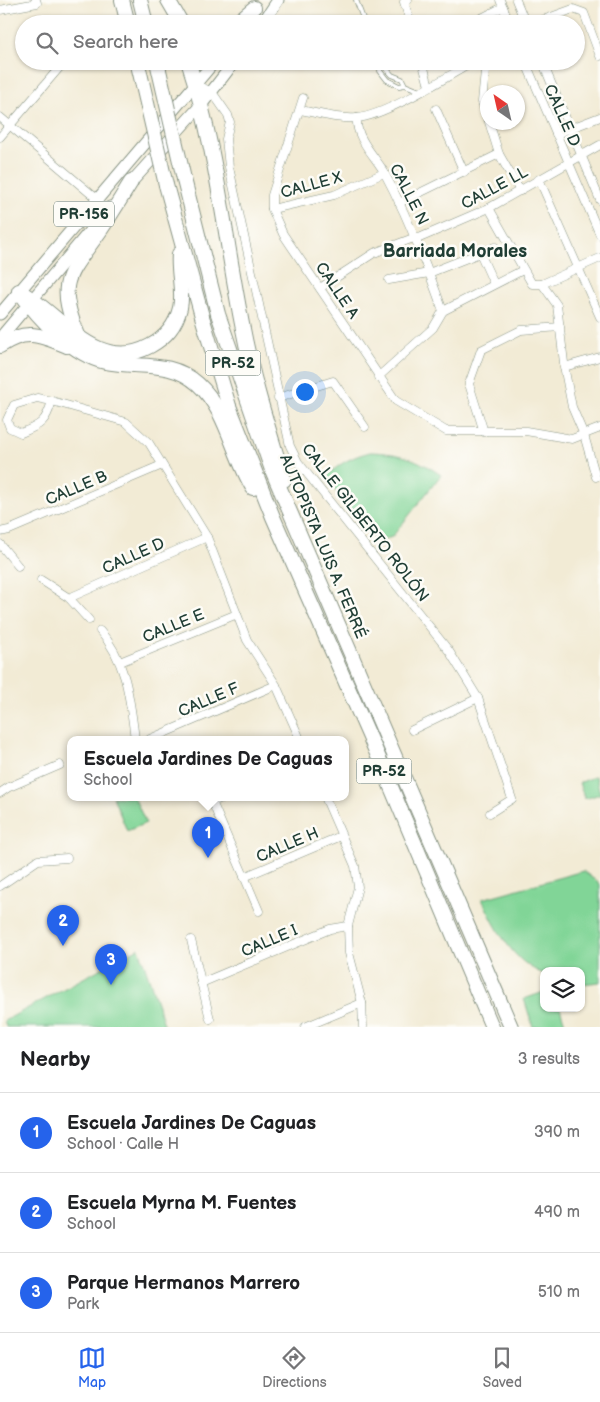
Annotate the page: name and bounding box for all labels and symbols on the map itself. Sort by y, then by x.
street label: CALLE D [540,82,584,150]
north arrow [480,85,525,130]
street label: CALLE N [385,161,432,229]
street label: CALLE LL [458,162,532,214]
street label: CALLE X [279,168,345,203]
road number: PR-156 [54,202,114,226]
district label: Barriada Morales [383,241,527,262]
street label: CALLE A [311,259,363,323]
road number: PR-52 [206,350,260,376]
your location [292,379,318,405]
street label: CALLE GILBERTO ROLÓN [297,439,434,606]
street label: AUTOPISTA LUIS A. FERRÉ [275,451,372,642]
street label: CALLE B [43,467,110,510]
street label: CALLE D [100,534,168,578]
street label: CALLE E [140,605,207,647]
street label: CALLE F [175,679,242,722]
road number: PR-52 [356,758,412,784]
pin: 1 [192,817,224,858]
street label: CALLE H [253,824,322,867]
pin: 2 [47,905,79,946]
street label: CALLE I [239,921,301,962]
pin: 3 [95,944,127,985]

